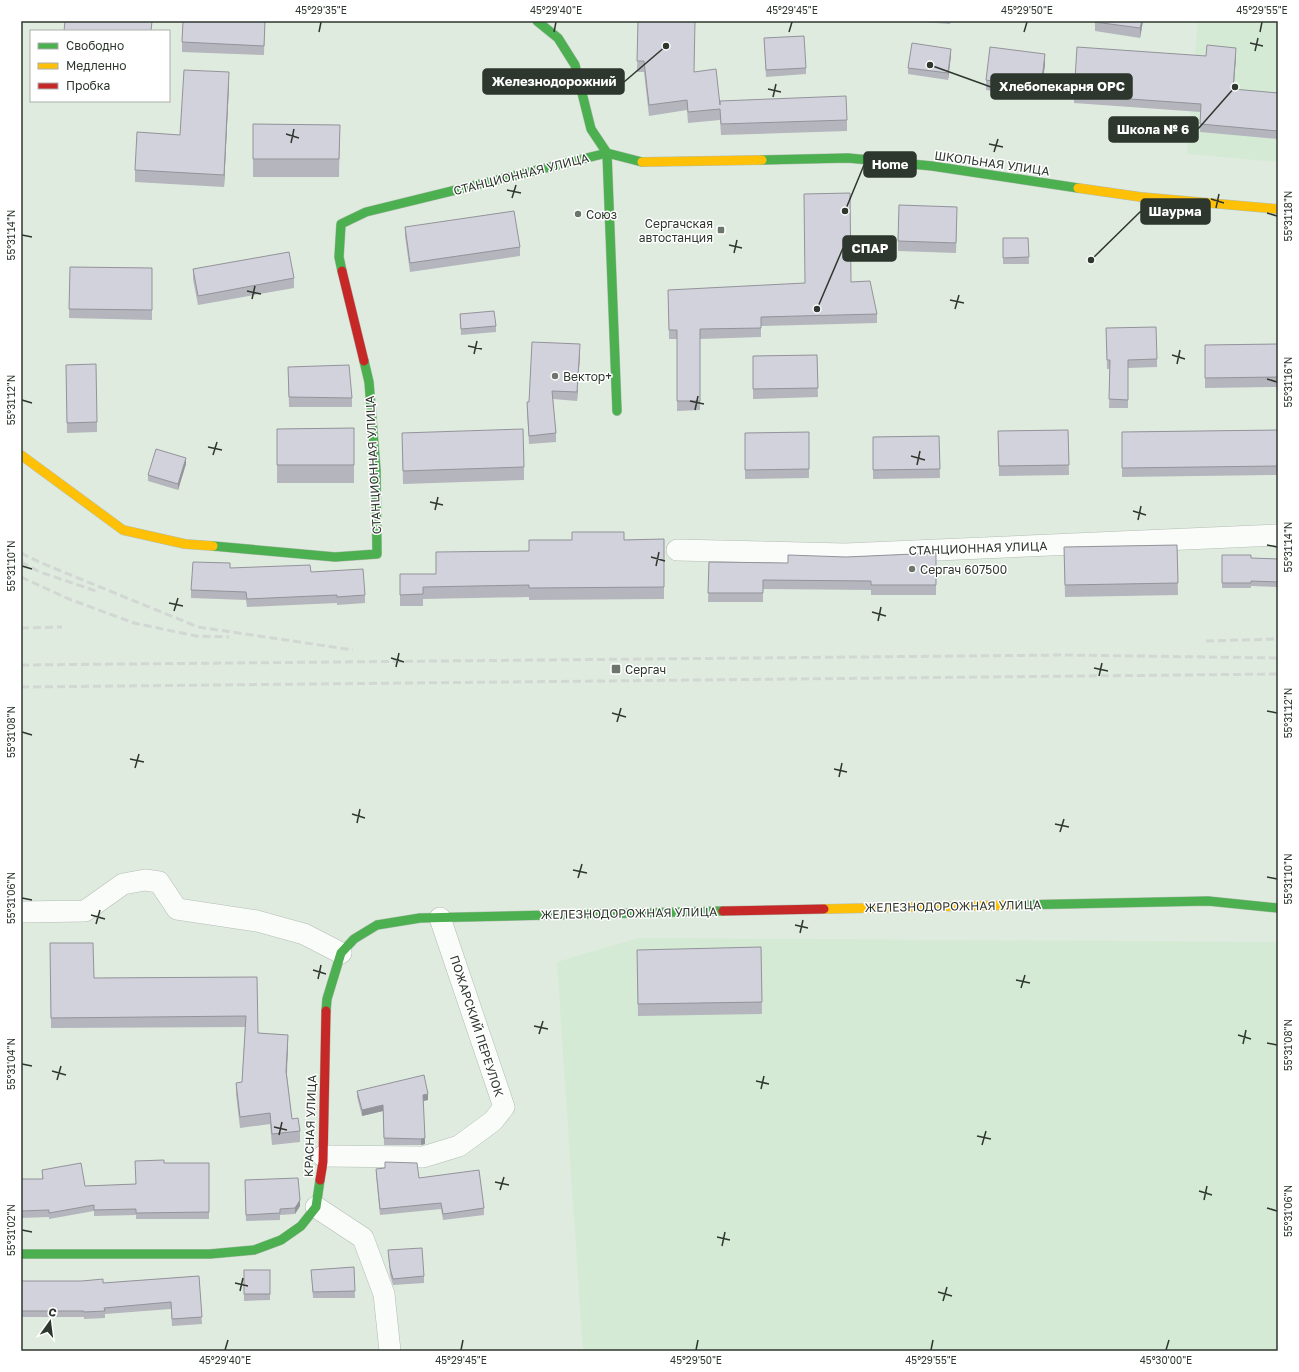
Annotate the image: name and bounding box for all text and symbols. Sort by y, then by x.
text: 45°29'35"E [295,4,347,16]
text: 45°29'40"E [530,4,582,16]
text: 45°29'45"E [766,4,818,16]
text: 45°29'50"E [1001,4,1053,16]
text: 45°29'55"E [1236,4,1288,16]
legend [30,30,170,102]
text: Свободно [66,38,124,53]
text: Медленно [66,58,126,73]
callout: Железнодорожний [483,69,624,94]
text: Железнодорожний [492,73,616,89]
callout: Хлебопекарня ОРС [991,74,1132,99]
text: Пробка [66,78,110,93]
text: Хлебопекарня ОРС [999,78,1125,94]
callout: Школа № 6 [1109,117,1198,142]
text: Школа № 6 [1117,121,1189,137]
street label: ШКОЛЬНАЯ УЛИЦА [933,147,1051,179]
street label: СТАНЦИОННАЯ УЛИЦА [452,150,590,198]
callout: Home [864,152,916,177]
text: Home [872,156,909,172]
text: 55°31'18"N [1282,191,1294,241]
callout: Шаурма [1141,199,1210,224]
text: Шаурма [1148,203,1202,219]
place label: Союз [586,207,617,222]
marker: Союз [573,209,583,219]
text: 55°31'14"N [5,210,17,260]
place label: Сергачская автостанция [639,216,713,245]
marker: Сергачская автостанция [716,225,726,235]
callout: СПАР [843,236,896,261]
text: СПАР [852,240,889,256]
text: 55°31'16"N [1282,357,1294,407]
place label: Вектор+ [563,369,612,384]
marker: Вектор+ [550,371,560,381]
text: 55°31'12"N [5,375,17,425]
street label: СТАНЦИОННАЯ УЛИЦА [362,395,384,535]
text: 55°31'14"N [1282,522,1294,572]
street label: СТАНЦИОННАЯ УЛИЦА [908,538,1048,558]
text: 55°31'10"N [5,541,17,591]
place label: Сергач 607500 [920,562,1007,577]
marker: Сергач 607500 [907,564,917,574]
place label: Сергач [625,662,666,677]
marker: Сергач [610,663,622,675]
text: 55°31'12"N [1282,688,1294,738]
text: 55°31'08"N [5,706,17,758]
text: 55°31'10"N [1282,854,1294,904]
text: 55°31'06"N [5,872,17,924]
street label: ЖЕЛЕЗНОДОРОЖНАЯ УЛИЦА [865,897,1041,915]
street label: ЖЕЛЕЗНОДОРОЖНАЯ УЛИЦА [541,904,717,922]
street label: ПОЖАРСКИЙ ПЕРЕУЛОК [447,953,507,1099]
text: 55°31'08"N [1282,1019,1294,1071]
text: 55°31'04"N [5,1038,17,1090]
street label: КРАСНАЯ УЛИЦА [301,1075,319,1177]
text: 55°31'06"N [1282,1185,1294,1237]
text: 55°31'02"N [5,1204,17,1256]
north arrow [30,1302,70,1342]
text: С [47,1305,58,1319]
text: 45°29'40"E [199,1354,251,1366]
text: 45°29'45"E [435,1354,487,1366]
text: 45°29'50"E [670,1354,722,1366]
text: 45°29'55"E [905,1354,957,1366]
text: 45°30'00"E [1140,1354,1192,1366]

